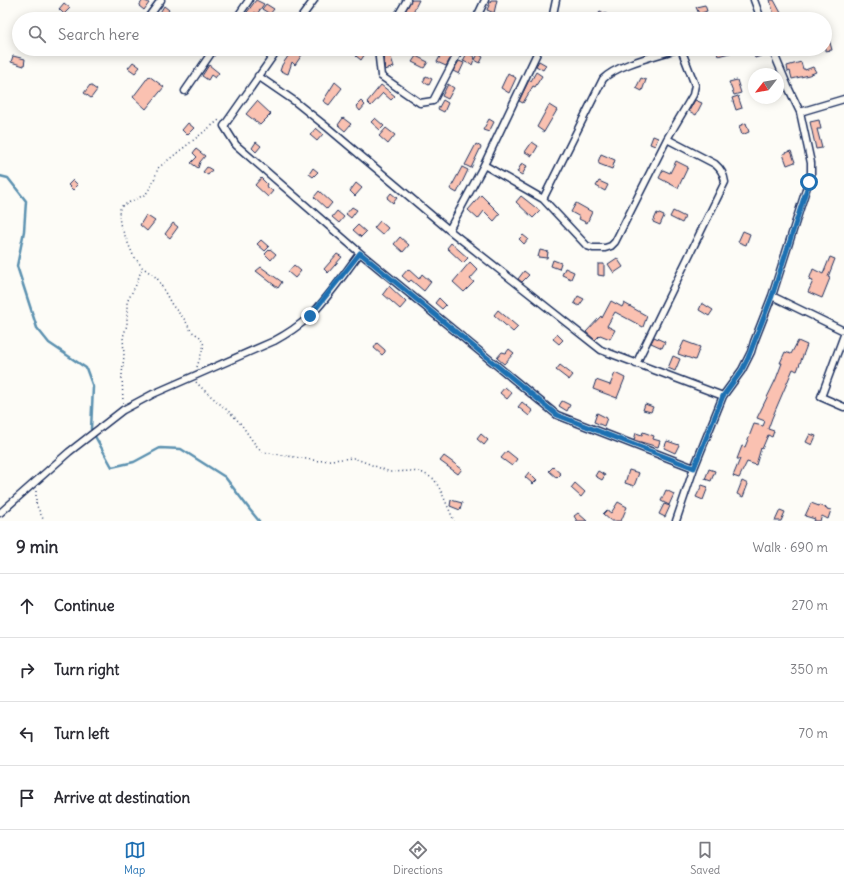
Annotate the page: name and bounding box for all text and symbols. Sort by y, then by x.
search box [12,12,832,56]
icon: search [26,23,48,45]
text: Search here [58,25,139,44]
north arrow [748,68,784,104]
route start [800,173,818,191]
route end [301,307,319,325]
text: 9 min [16,536,58,558]
text: Walk · 690 m [753,539,828,556]
icon: ahead [16,595,38,617]
text: Continue [54,596,115,615]
text: 270 m [791,597,828,614]
icon: right [16,659,38,681]
text: Turn right [54,660,119,679]
text: 350 m [790,661,828,678]
icon: left [16,723,38,745]
text: Turn left [54,724,109,743]
text: 70 m [799,725,828,742]
icon: arrive [16,787,38,809]
text: Arrive at destination [54,788,190,807]
tab: Map [124,839,146,877]
tab: Directions [393,839,443,877]
tab: Saved [690,839,720,877]

